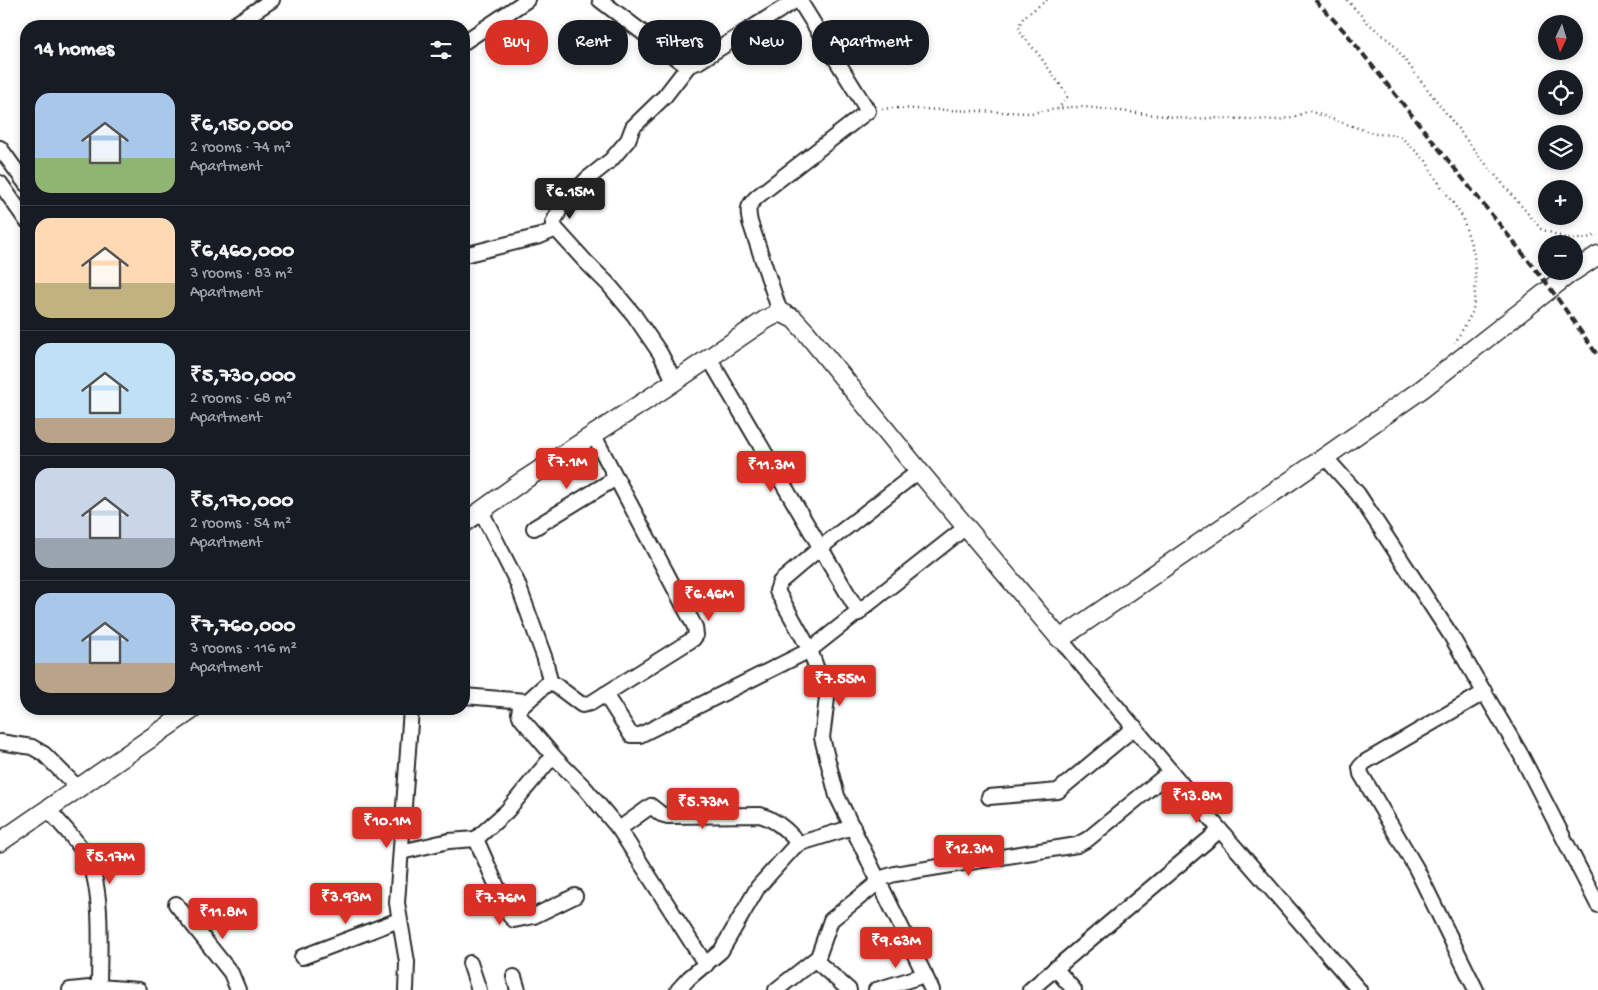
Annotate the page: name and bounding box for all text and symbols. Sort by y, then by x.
north arrow [1538,15,1582,60]
map controls [1538,15,1583,280]
chip: Buy [485,20,548,65]
chip: Rent [558,20,628,65]
chip: Filters [638,20,721,65]
chip: New [731,20,802,65]
chip: Apartment [812,20,929,65]
icon: filters [427,36,455,64]
text: 14 homes [35,38,114,63]
button: locate [1538,70,1583,115]
icon: home [75,113,135,173]
text: ₹6,150,000 [190,114,293,139]
button: layers [1538,125,1583,170]
text: 2 rooms · 74 m² [190,139,291,158]
text: Apartment [190,158,262,177]
pin: ₹6.15M [529,178,611,220]
button: + [1538,180,1583,225]
text: ₹6.15M [546,184,594,203]
button: − [1538,235,1583,280]
icon: home [75,238,135,298]
text: ₹6,460,000 [190,240,294,265]
text: 3 rooms · 83 m² [190,265,293,284]
text: Apartment [190,284,262,303]
icon: home [75,363,135,423]
text: ₹5,730,000 [190,365,296,390]
text: 2 rooms · 68 m² [190,390,292,409]
text: Apartment [190,409,262,428]
pin: ₹7.1M [532,448,602,490]
pin: ₹11.3M [730,450,812,493]
text: ₹7.1M [547,454,587,473]
text: ₹11.3M [748,457,794,476]
icon: home [75,488,135,548]
text: ₹5,170,000 [190,490,293,515]
text: 2 rooms · 54 m² [190,515,291,534]
text: Apartment [190,534,262,553]
pin: ₹6.46M [668,580,750,622]
text: ₹6.46M [684,586,734,605]
icon: home [75,613,135,673]
text: ₹7,760,000 [190,615,295,640]
text: 3 rooms · 116 m² [190,640,297,659]
text: Apartment [190,659,262,678]
pin: ₹7.55M [799,664,881,707]
text: ₹7.55M [815,671,865,690]
pin: ₹13.8M [1156,782,1238,824]
pin: ₹5.73M [662,788,744,830]
text: ₹13.8M [1173,788,1221,807]
text: ₹5.73M [678,794,728,813]
pin: ₹10.1M [346,806,428,849]
text: ₹10.1M [363,813,411,832]
pin: ₹12.3M [928,834,1010,877]
text: ₹12.3M [945,841,993,860]
pin: ₹5.17M [69,842,151,885]
text: ₹5.17M [86,849,134,868]
pin: ₹3.93M [305,882,387,925]
pin: ₹7.76M [459,884,541,926]
text: ₹3.93M [321,889,371,908]
text: ₹7.76M [475,890,525,909]
pin: ₹11.8M [182,898,264,940]
text: ₹11.8M [200,904,246,923]
pin: ₹9.63M [855,926,937,969]
text: ₹9.63M [871,933,921,952]

